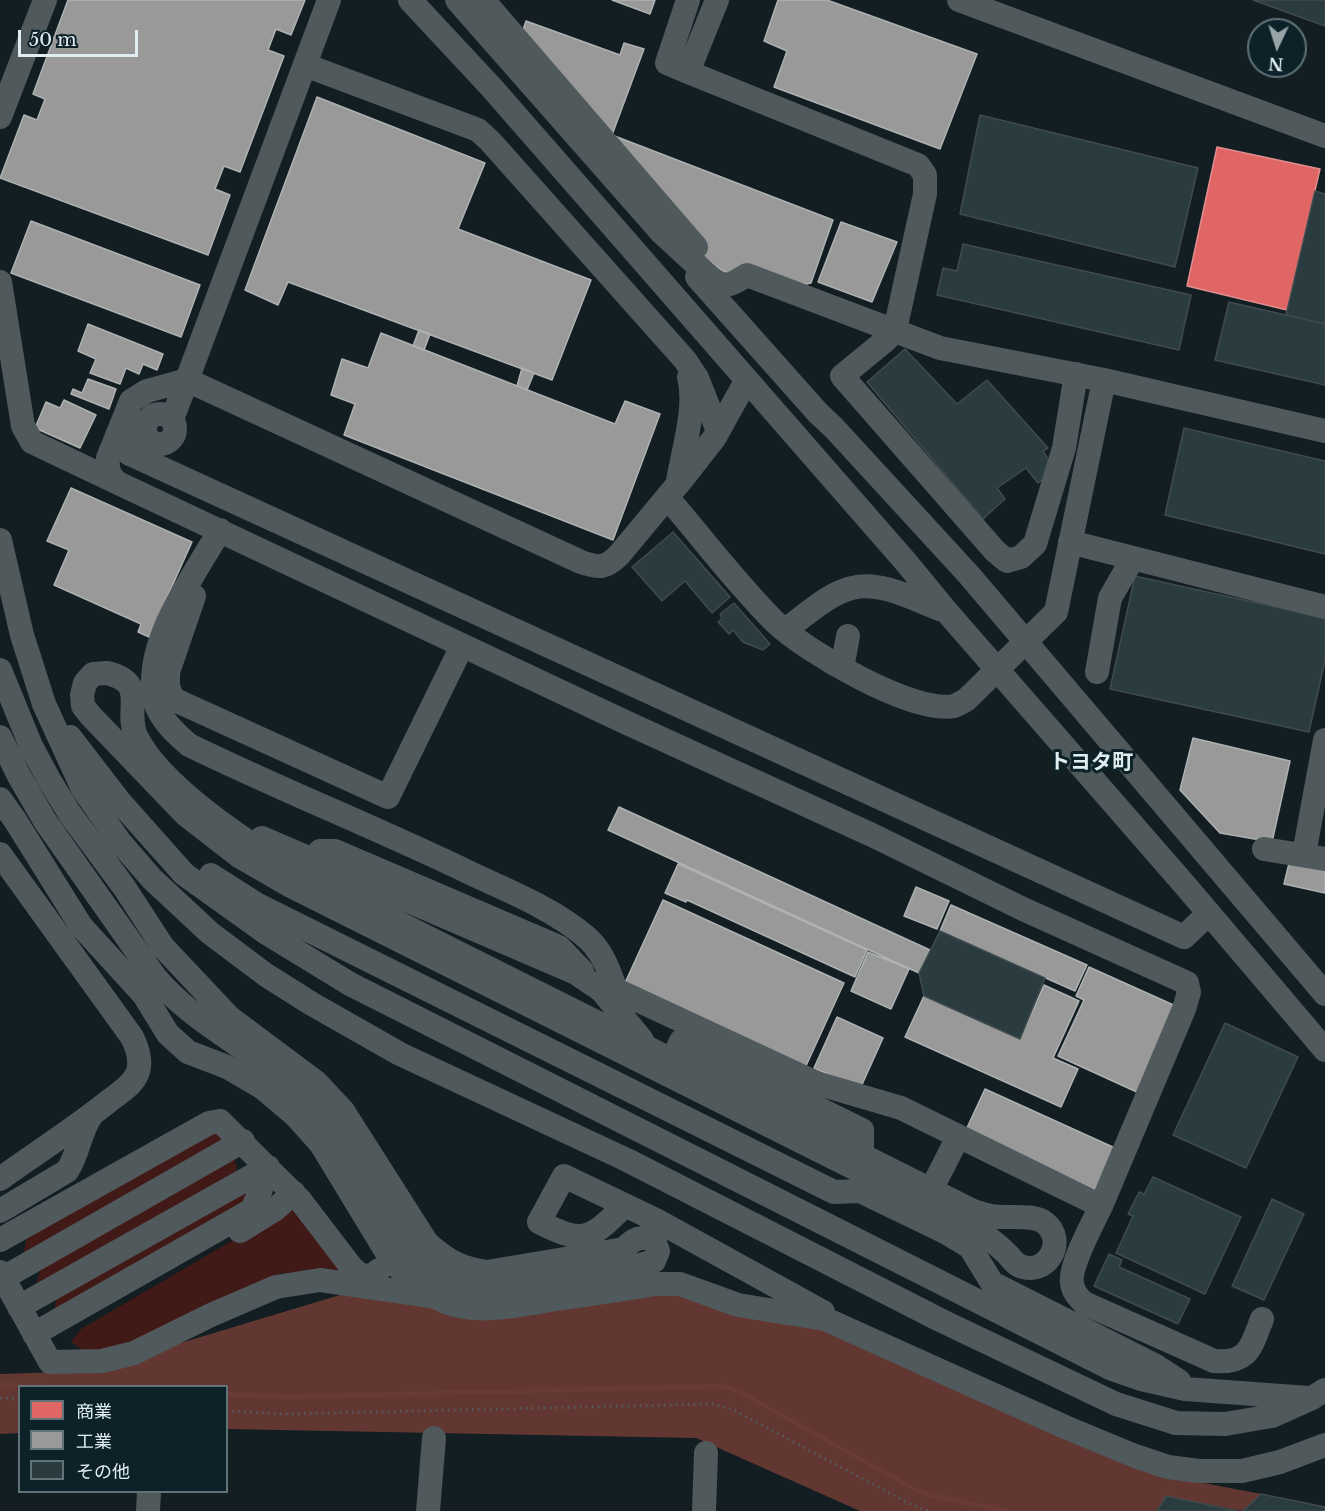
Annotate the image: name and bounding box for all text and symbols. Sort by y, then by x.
scale bar [21,18,141,56]
north arrow [1247,18,1307,78]
text: 50 m [29,29,77,51]
text: N [1268,53,1284,74]
district label: トヨタ町 [1049,750,1133,776]
legend [18,1385,228,1493]
text: 商業 [76,1401,112,1423]
text: 工業 [76,1431,112,1453]
text: その他 [76,1461,130,1483]

